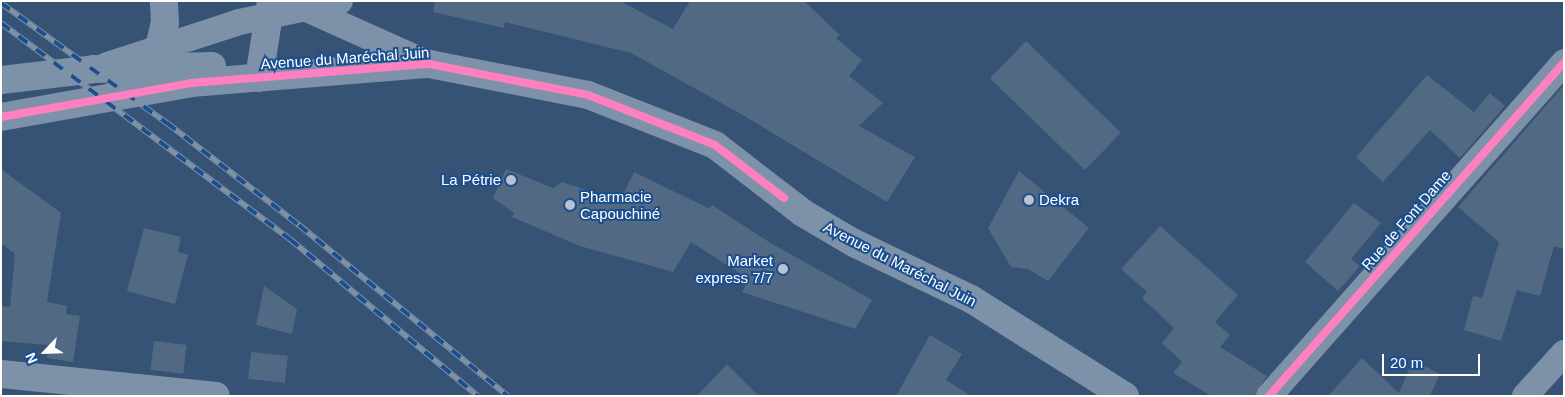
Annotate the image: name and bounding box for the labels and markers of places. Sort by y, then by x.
place label: La Pétrie [441,171,501,189]
marker: La Pétrie [505,174,517,186]
place label: Pharmacie Capouchiné [580,187,660,222]
place label: Dekra [1039,191,1079,209]
marker: Dekra [1023,194,1035,206]
marker: Pharmacie Capouchiné [564,199,576,211]
place label: Market express 7/7 [695,251,773,286]
marker: Market express 7/7 [777,263,789,275]

